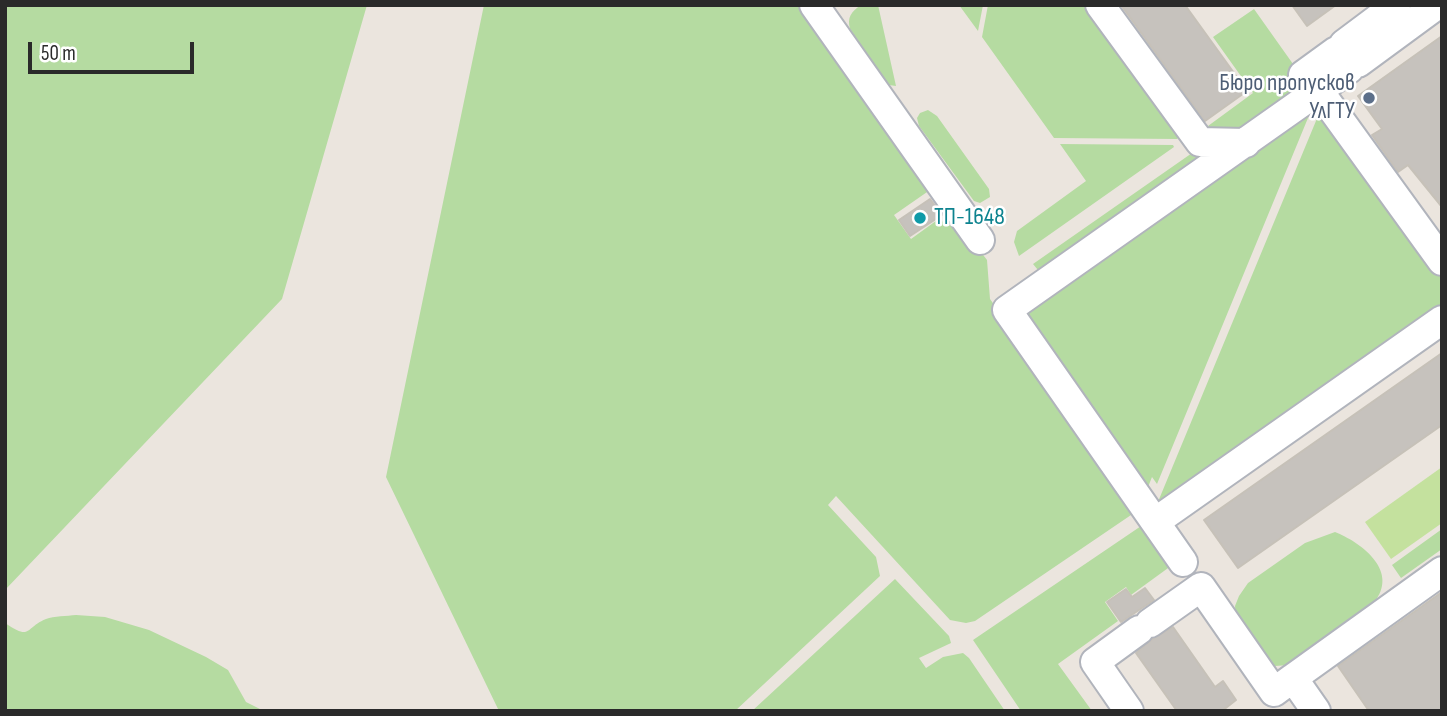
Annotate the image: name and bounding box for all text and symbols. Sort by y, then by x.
scale bar [32,28,198,72]
text: 50 m [41,41,76,66]
place label: Бюро пропусков УлГТУ [1219,70,1355,126]
marker: Бюро пропусков УлГТУ [1361,90,1377,106]
place label: ТП-1648 [934,204,1005,232]
marker: ТП-1648 [912,210,928,226]

